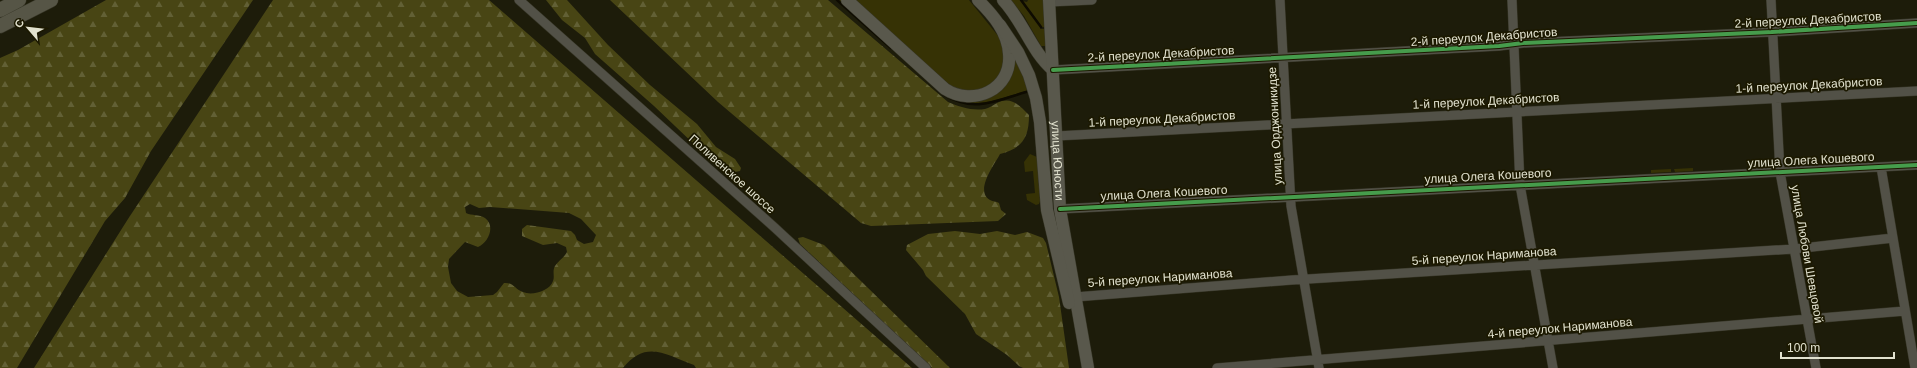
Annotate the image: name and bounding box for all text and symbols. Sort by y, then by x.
north arrow [8,8,48,48]
street label: 2-й переулок Декабристов [1734,9,1882,31]
text: С [12,17,26,30]
street label: 2-й переулок Декабристов [1410,25,1558,49]
street label: 2-й переулок Декабристов [1087,43,1235,65]
street label: улица Орджоникидзе [1265,66,1285,185]
street label: 1-й переулок Декабристов [1735,74,1883,96]
street label: 1-й переулок Декабристов [1412,90,1560,112]
street label: 1-й переулок Декабристов [1088,108,1236,130]
street label: улица Юности [1048,120,1067,201]
street label: Поливенское шоссе [686,132,778,217]
street label: улица Олега Кошевого [1747,150,1875,170]
street label: улица Олега Кошевого [1424,166,1552,186]
street label: улица Олега Кошевого [1100,183,1228,203]
street label: улица Любови Шевцовой [1788,184,1826,324]
street label: 5-й переулок Нариманова [1411,244,1557,268]
street label: 5-й переулок Нариманова [1087,266,1233,290]
street label: 4-й переулок Нариманова [1487,315,1633,341]
scale bar [1781,334,1894,360]
text: 100 m [1787,341,1820,355]

